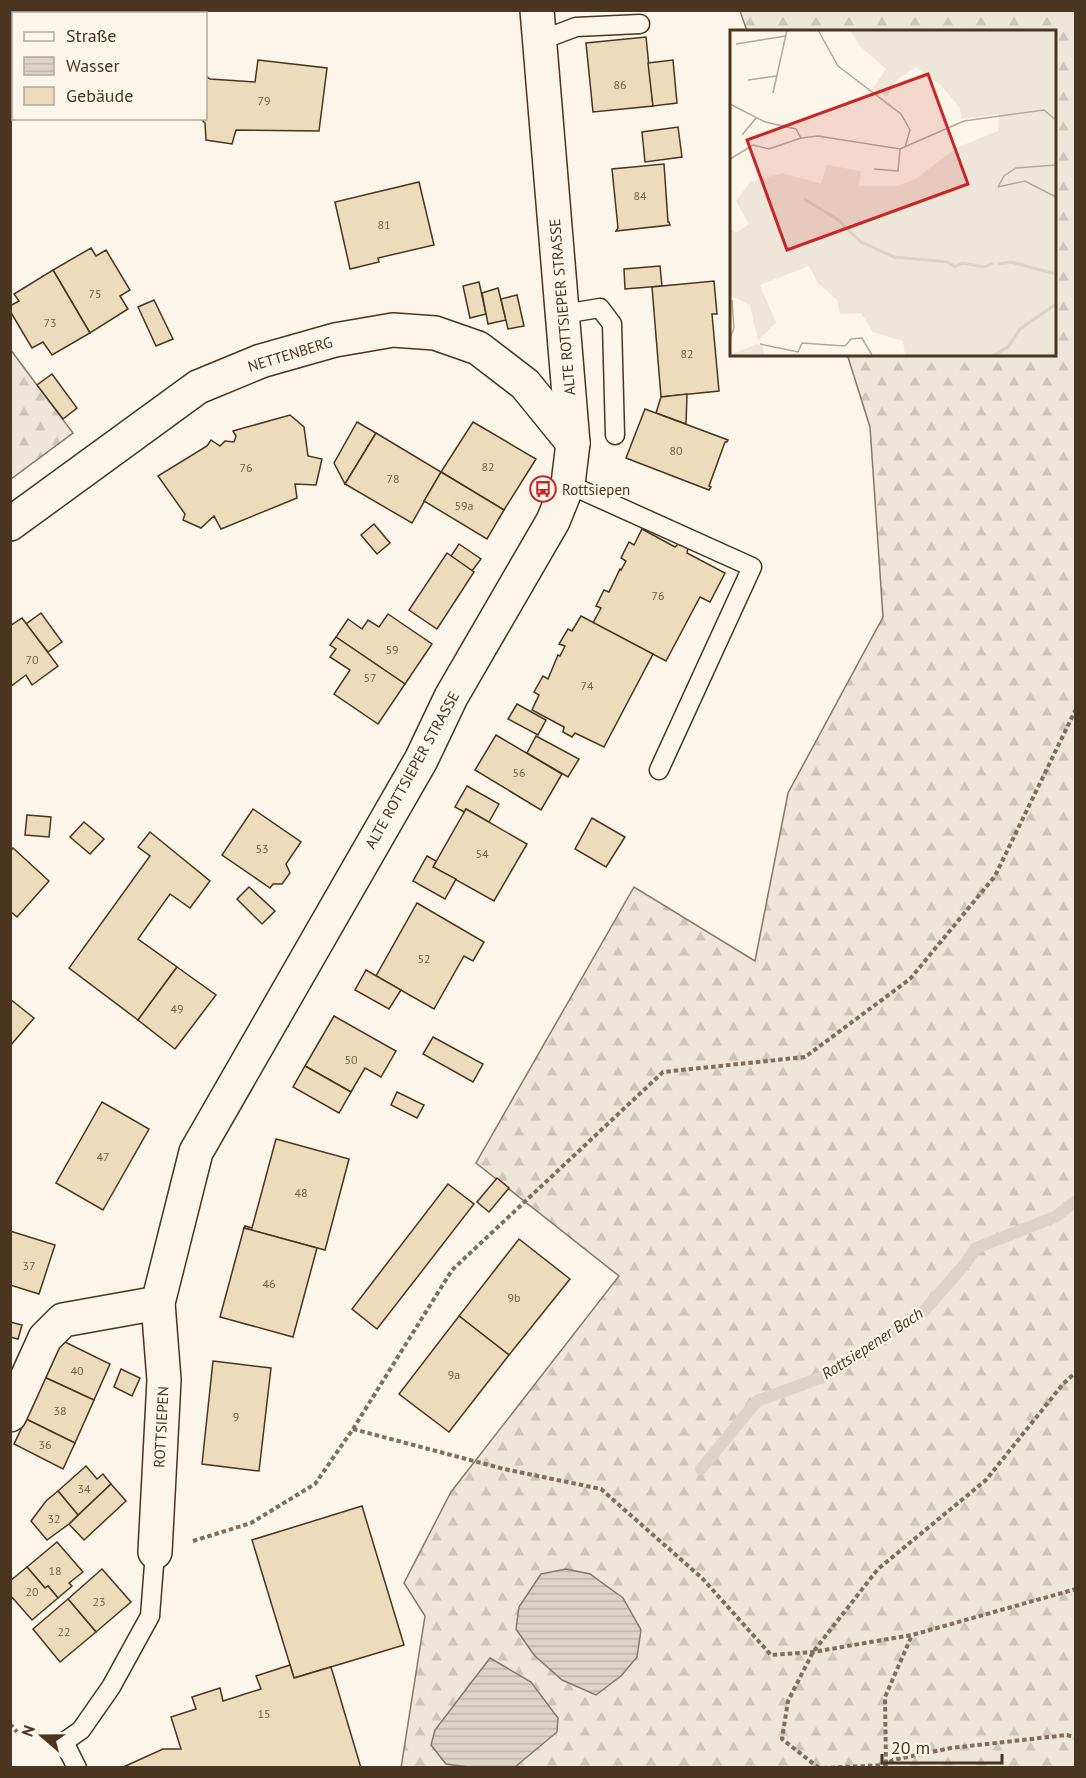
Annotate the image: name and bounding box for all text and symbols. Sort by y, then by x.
legend [12,12,207,120]
text: Straße [66,24,117,47]
inset map [730,30,1056,356]
text: Wasser [66,54,120,77]
house number: 86 [613,77,627,92]
text: Gebäude [66,84,133,107]
house number: 79 [257,93,271,108]
house number: 84 [633,188,647,203]
house number: 81 [377,217,391,232]
street label: ALTE ROTTSIEPER STRASSE [545,218,579,396]
house number: 75 [88,286,102,301]
house number: 73 [43,315,57,330]
street label: NETTENBERG [245,332,335,376]
house number: 82 [680,346,694,361]
house number: 80 [669,443,683,458]
house number: 82 [481,459,495,474]
house number: 76 [239,460,253,475]
house number: 78 [386,471,400,486]
bus stop icon: Rottsiepen [528,474,558,504]
place label: Rottsiepen [562,480,630,499]
house number: 59a [454,498,474,513]
house number: 76 [651,588,665,603]
house number: 59 [385,642,399,657]
house number: 70 [25,652,39,667]
house number: 57 [363,670,377,685]
house number: 74 [580,678,594,693]
street label: ALTE ROTTSIEPER STRASSE [361,688,463,852]
house number: 56 [512,765,526,780]
house number: 53 [255,841,269,856]
house number: 54 [475,846,489,861]
house number: 52 [417,951,431,966]
house number: 49 [170,1001,184,1016]
house number: 50 [344,1052,358,1067]
house number: 47 [96,1149,110,1164]
house number: 48 [294,1185,308,1200]
house number: 37 [22,1258,36,1273]
house number: 46 [262,1276,276,1291]
house number: 9b [507,1290,521,1305]
water label: Rottsiepener Bach [817,1303,927,1383]
house number: 40 [70,1363,84,1378]
house number: 9a [448,1367,460,1382]
street label: ROTTSIEPEN [149,1386,173,1468]
house number: 38 [53,1403,67,1418]
house number: 9 [233,1409,239,1424]
house number: 36 [38,1437,52,1452]
house number: 34 [77,1481,91,1496]
house number: 32 [47,1511,61,1526]
house number: 18 [48,1563,62,1578]
house number: 20 [25,1584,39,1599]
house number: 23 [92,1594,106,1609]
house number: 22 [57,1624,71,1639]
north arrow [12,1706,72,1766]
house number: 15 [257,1706,271,1721]
text: N [17,1723,39,1739]
scale bar [882,1727,1002,1765]
text: 20 m [891,1736,930,1759]

